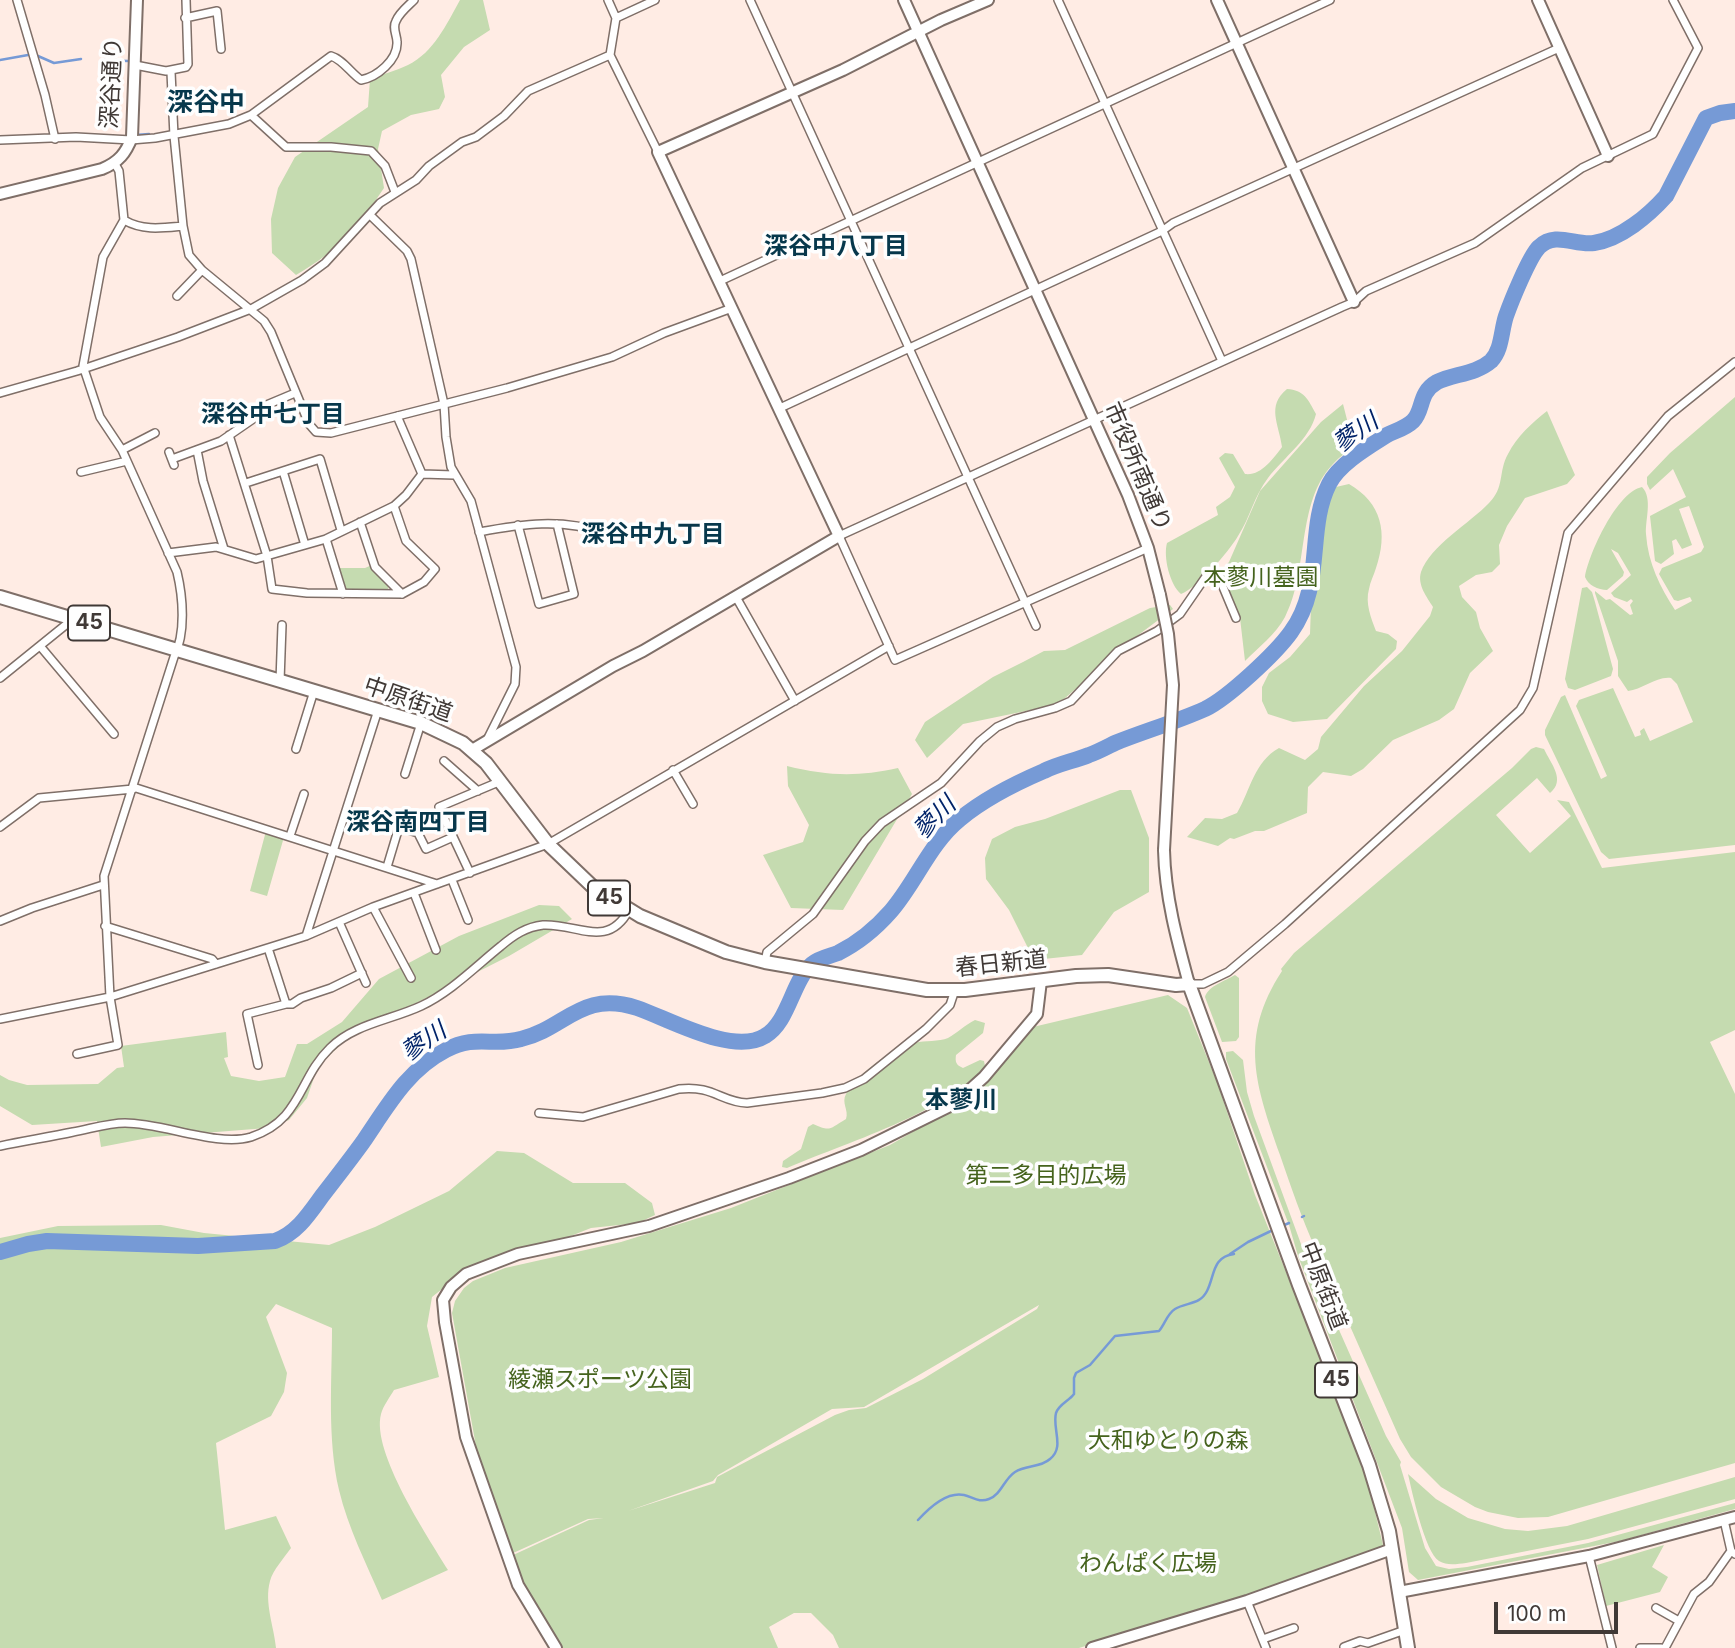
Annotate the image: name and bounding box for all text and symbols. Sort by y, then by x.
street label: 深谷通り [96,36,128,130]
district label: 深谷中 [167,87,245,119]
district label: 深谷中八丁目 [764,233,908,261]
street label: 市役所南通り [1097,398,1177,536]
district label: 深谷中七丁目 [201,401,345,429]
water label: 蓼川 [1328,407,1384,459]
district label: 深谷中九丁目 [581,521,725,549]
park label: 本蓼川墓園 [1204,564,1318,592]
road number: 45 [68,606,110,640]
street label: 中原街道 [360,672,456,728]
water label: 蓼川 [908,791,962,845]
district label: 深谷南四丁目 [346,809,490,837]
road number: 45 [588,880,630,916]
street label: 春日新道 [954,945,1048,983]
water label: 蓼川 [396,1017,452,1067]
district label: 本蓼川 [925,1087,997,1115]
park label: 第二多目的広場 [966,1162,1126,1190]
street label: 中原街道 [1294,1238,1352,1334]
road number: 45 [1315,1362,1357,1398]
park label: 綾瀬スポーツ公園 [508,1366,692,1394]
park label: 大和ゆとりの森 [1088,1427,1248,1455]
park label: わんぱく広場 [1079,1550,1217,1578]
scale bar [1497,1588,1621,1632]
text: 100 m [1507,1601,1566,1626]

